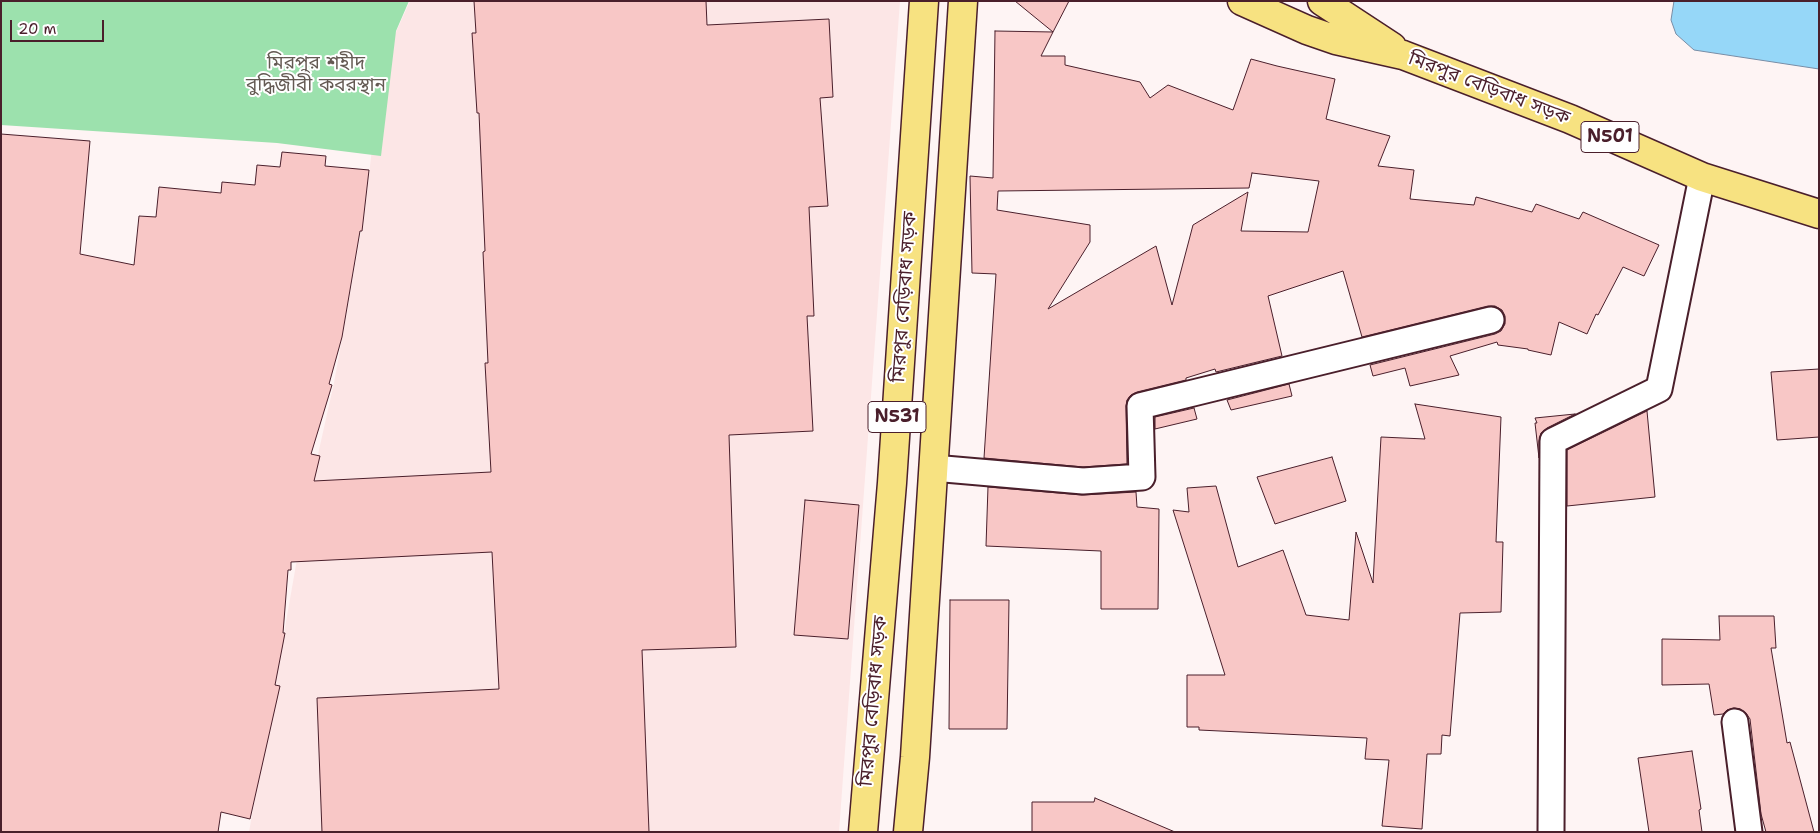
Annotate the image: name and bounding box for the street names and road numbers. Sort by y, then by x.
street label: মিরপুর বেড়িবাধ সড়ক [1405,48,1573,130]
road number: N501 [1581,121,1639,152]
street label: মিরপুর বেড়িবাধ সড়ক [888,211,922,383]
road number: N531 [868,402,926,432]
street label: মিরপুর বেড়িবাধ সড়ক [855,615,893,787]

